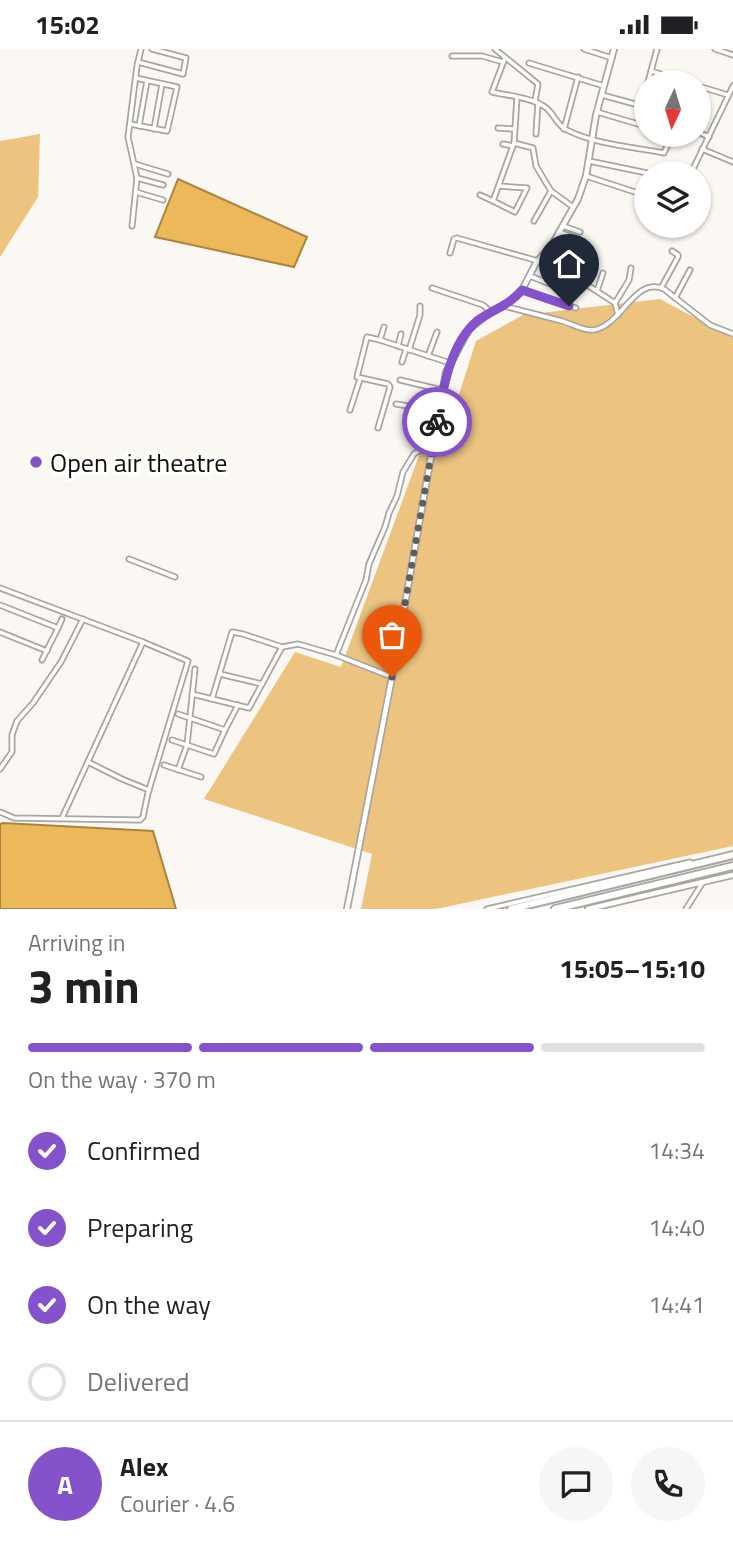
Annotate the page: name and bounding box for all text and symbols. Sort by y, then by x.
text: 15:02 [35,5,100,44]
north arrow [634,70,710,147]
map controls [634,70,711,238]
button: layers [634,161,711,238]
pin [539,234,599,306]
icon: home [550,245,588,283]
courier [402,387,472,457]
icon: bike [418,403,456,441]
place label: Open air theatre [50,443,227,482]
marker: Open air theatre [28,454,44,470]
pin [362,605,422,677]
icon: bag [373,616,411,654]
text: Arriving in [28,925,125,960]
text: 15:05–15:10 [559,949,705,988]
text: 3 min [28,951,140,1021]
text: On the way · 370 m [28,1062,216,1097]
text: Confirmed [87,1131,201,1170]
icon: check [28,1132,66,1170]
text: 14:34 [648,1133,705,1168]
text: Preparing [87,1208,193,1247]
icon: check [28,1209,66,1247]
text: 14:40 [648,1210,705,1245]
text: On the way [87,1285,211,1324]
icon: check [28,1286,66,1324]
text: 14:41 [648,1287,705,1322]
text: Delivered [87,1362,190,1401]
text: Alex [120,1447,168,1486]
button: chat [539,1447,613,1521]
button: phone [631,1447,705,1521]
text: A [57,1465,73,1504]
text: Courier · 4.6 [120,1486,235,1521]

